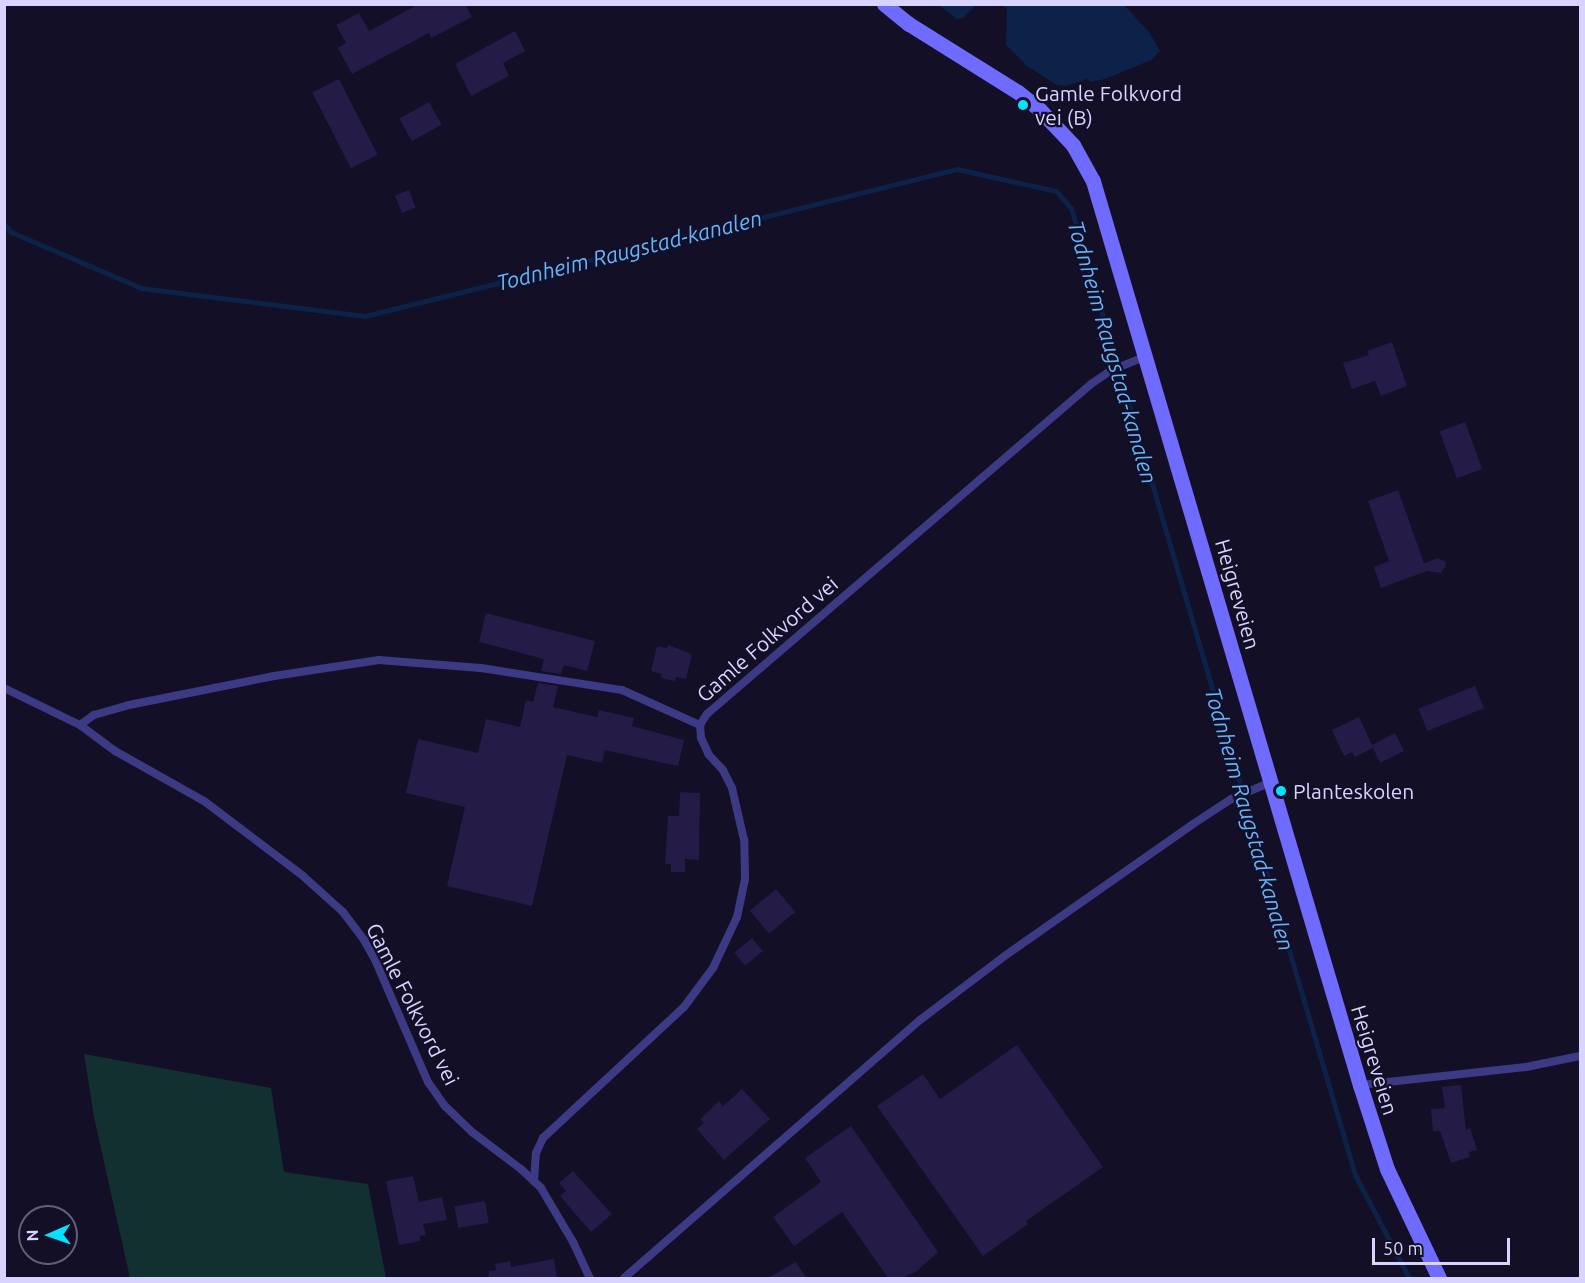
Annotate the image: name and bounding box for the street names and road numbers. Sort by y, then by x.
street label: Heigreveien [1210,536,1266,652]
street label: Gamle Folkvord vei [691,571,843,707]
street label: Gamle Folkvord vei [361,919,465,1089]
street label: Heigreveien [1346,1002,1404,1118]

